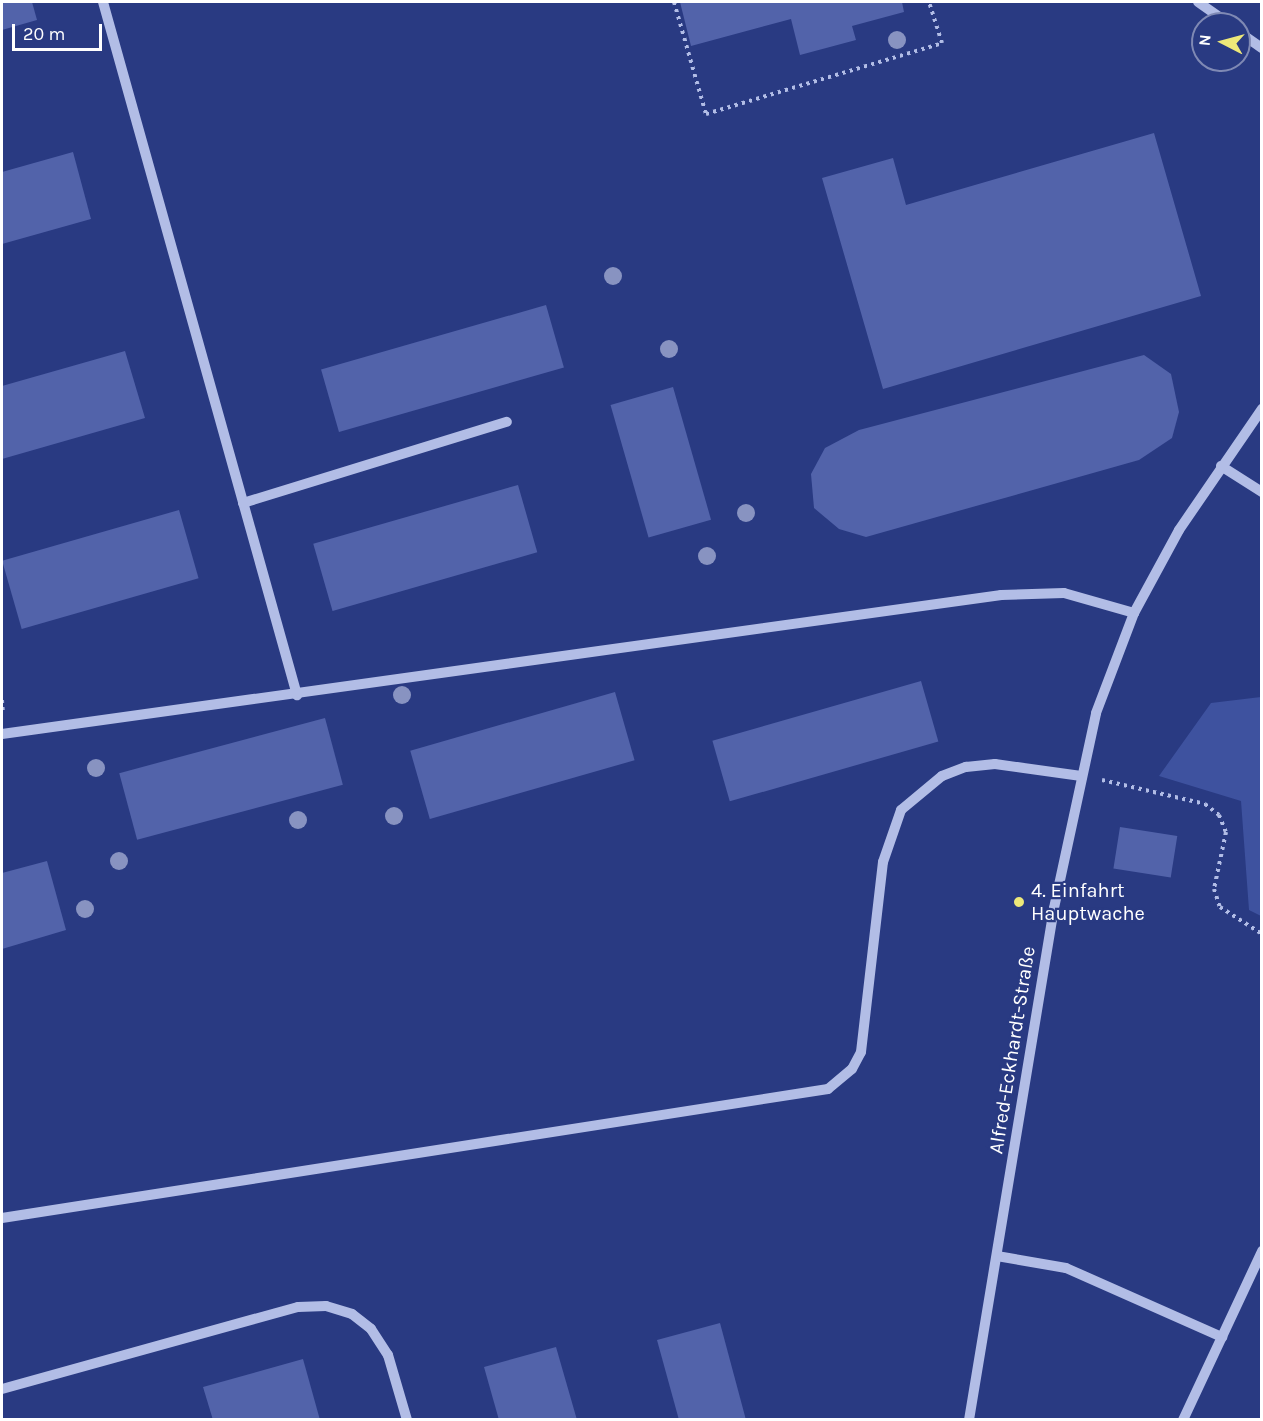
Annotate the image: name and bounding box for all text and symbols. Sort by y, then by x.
scale bar [15,12,105,50]
north arrow [1191,12,1251,72]
text: 20 m [23,23,65,45]
text: N [1195,34,1215,47]
place label: 4. Einfahrt Hauptwache [1031,879,1145,926]
marker: 4. Einfahrt Hauptwache [1012,895,1026,909]
street label: Alfred-Eckhardt-Straße [984,944,1040,1156]

